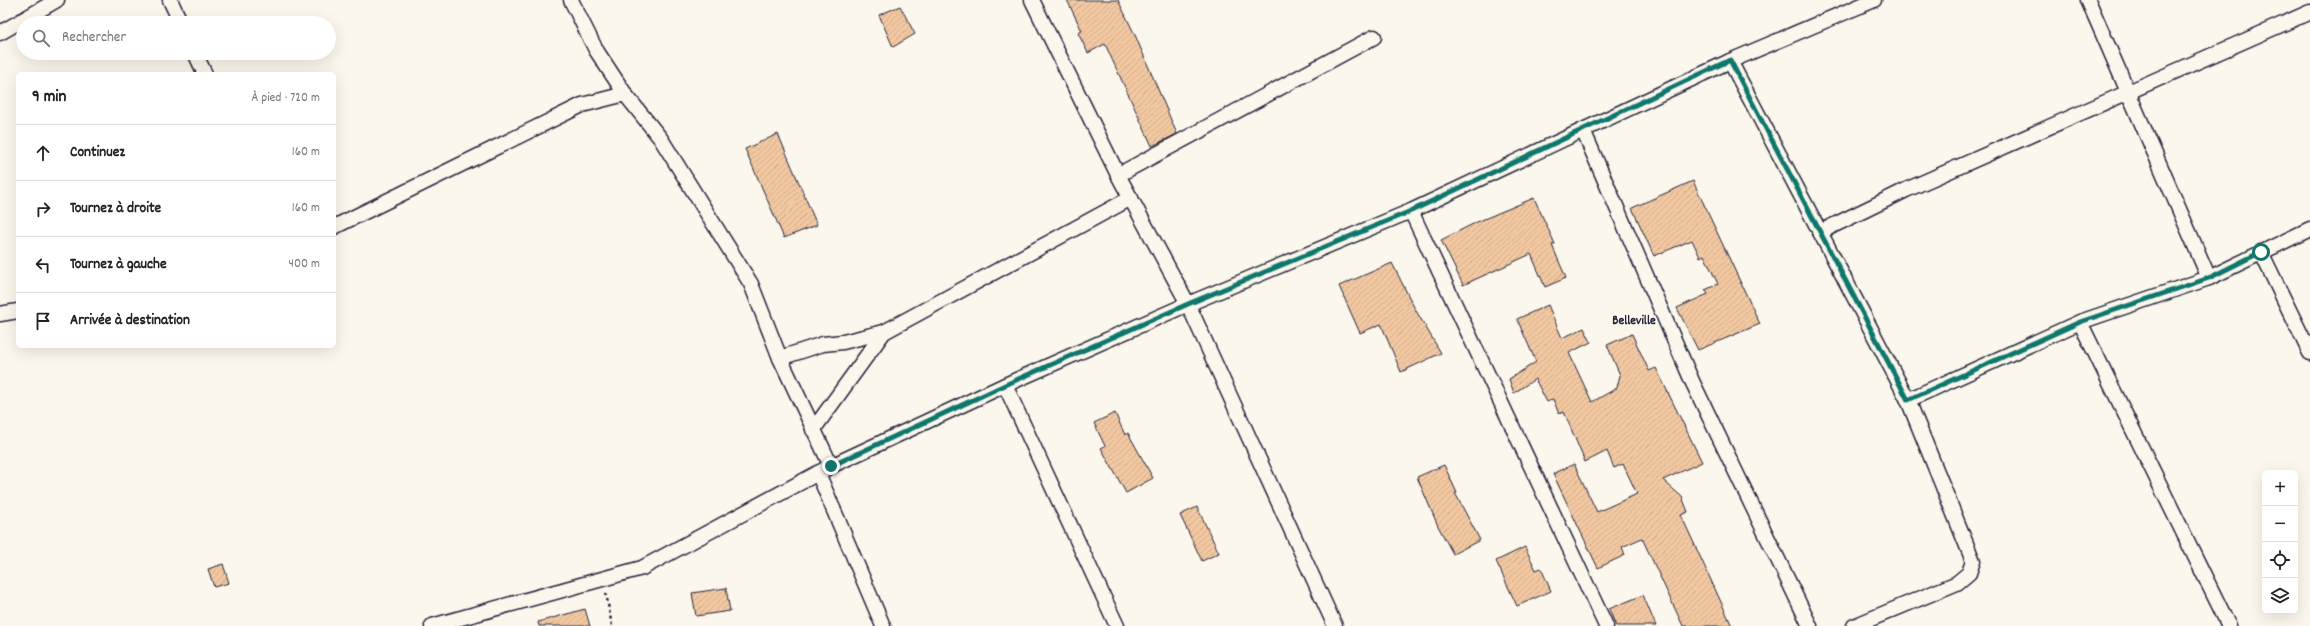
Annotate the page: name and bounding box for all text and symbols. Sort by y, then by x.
search box [16,16,336,60]
icon: search [30,27,52,49]
text: Rechercher [62,27,126,49]
text: 9 min [32,86,66,110]
text: À pied · 720 m [252,89,320,108]
icon: ahead [32,142,54,164]
text: Continuez [70,142,125,164]
text: 160 m [292,143,320,162]
icon: right [32,198,54,220]
text: Tournez à droite [70,198,161,220]
text: 160 m [292,199,320,218]
route start [2252,243,2270,261]
icon: left [32,254,54,276]
text: Tournez à gauche [70,254,167,276]
text: 400 m [289,255,320,274]
icon: arrive [32,310,54,332]
text: Arrivée à destination [70,310,190,332]
district label: Belleville [1612,312,1656,331]
route end [822,457,840,475]
map controls [2262,470,2298,614]
button: + [2262,470,2298,506]
button: − [2262,506,2298,542]
button: locate [2262,542,2298,578]
button: layers [2262,578,2298,614]

